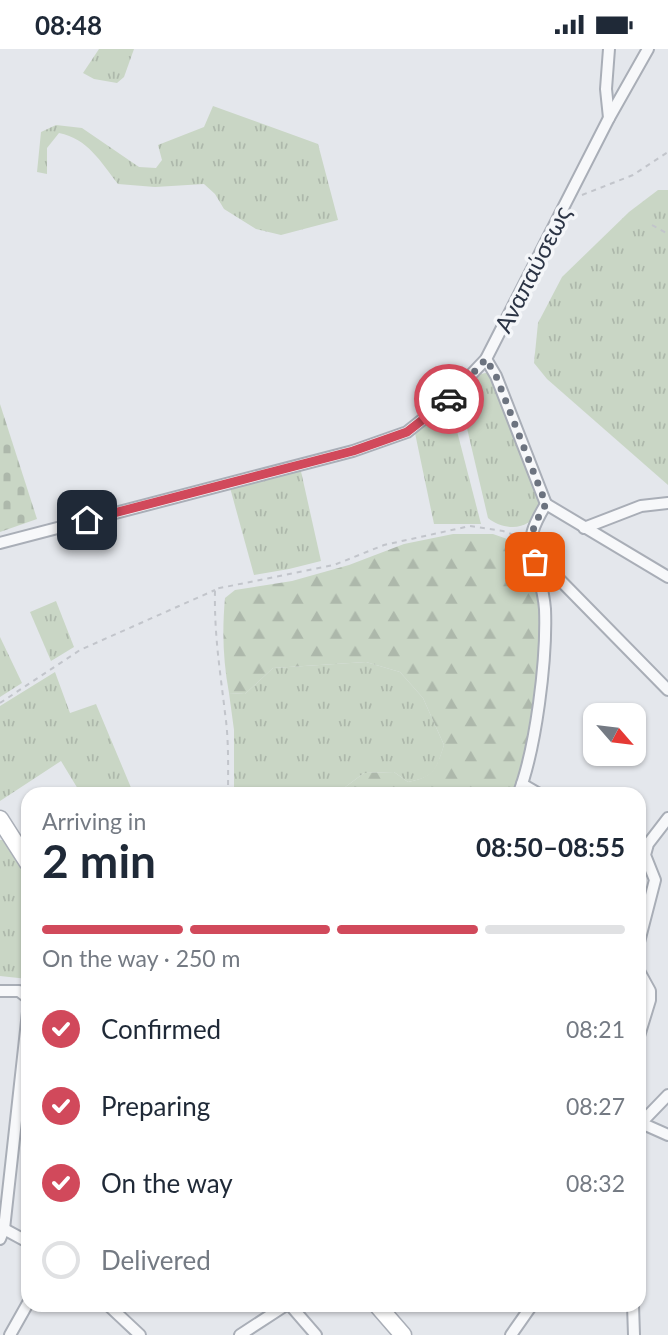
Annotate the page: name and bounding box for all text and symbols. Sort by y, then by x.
text: 08:48 [35,9,102,41]
street label: Αναπαύσεως [488,201,576,337]
courier [414,364,484,434]
icon: car [430,380,468,418]
pin [57,490,117,550]
icon: home [68,501,106,539]
pin [505,532,565,592]
icon: bag [516,543,554,581]
north arrow [583,703,646,767]
map controls [583,703,646,766]
text: Arriving in [42,807,146,835]
text: 08:50–08:55 [476,831,625,863]
text: 2 min [42,833,156,888]
text: On the way · 250 m [42,944,241,972]
icon: check [42,1010,80,1048]
text: Confirmed [101,1013,221,1045]
text: 08:21 [566,1015,625,1043]
icon: check [42,1087,80,1125]
text: Preparing [101,1090,210,1122]
text: 08:27 [566,1092,625,1120]
icon: check [42,1164,80,1202]
text: On the way [101,1167,233,1199]
text: 08:32 [566,1169,625,1197]
text: Delivered [101,1244,211,1276]

